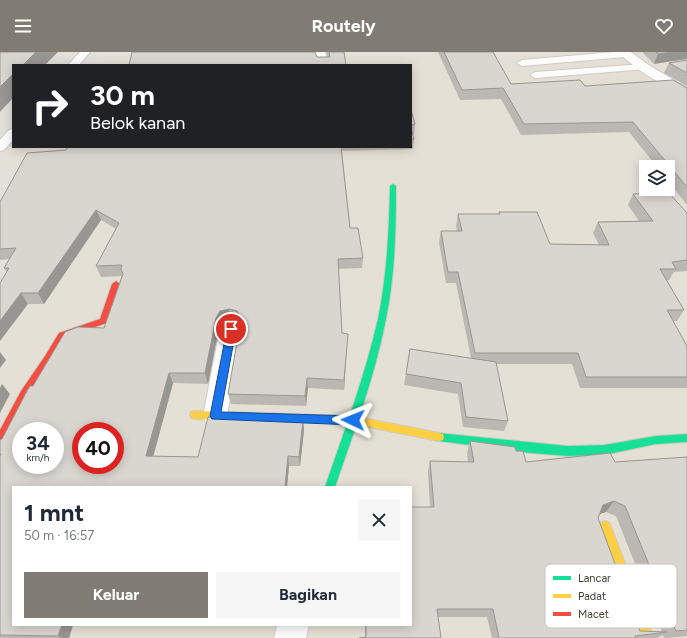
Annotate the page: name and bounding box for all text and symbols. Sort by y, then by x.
icon: menu [12,15,34,37]
text: Routely [311,15,376,37]
icon: heart [653,15,675,37]
text: 30 m [90,78,155,112]
icon: right [24,80,76,132]
text: Belok kanan [90,112,185,134]
map controls [639,160,675,196]
button: layers [639,160,675,196]
pin [214,312,248,346]
icon: arrive [220,318,242,340]
position arrow [332,399,374,441]
speed limit sign: 40 [72,422,124,474]
text: 34 [26,431,50,455]
text: km/h [27,451,49,464]
text: 1 mnt [24,498,84,527]
button: close [358,499,400,541]
text: 50 m · 16:57 [24,528,94,543]
legend [545,564,677,628]
button: Keluar [24,572,208,618]
button: Bagikan [216,572,400,618]
text: Lancar [578,572,611,585]
text: Padat [578,590,606,603]
text: Macet [578,608,609,621]

